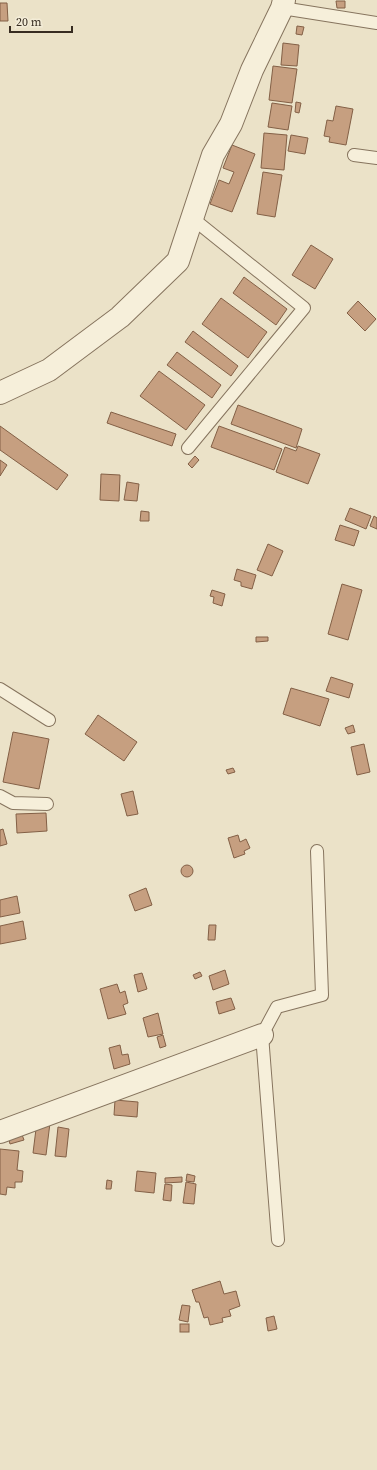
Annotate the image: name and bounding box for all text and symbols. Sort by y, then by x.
scale bar [10,8,72,34]
text: 20 m [16,14,42,30]

